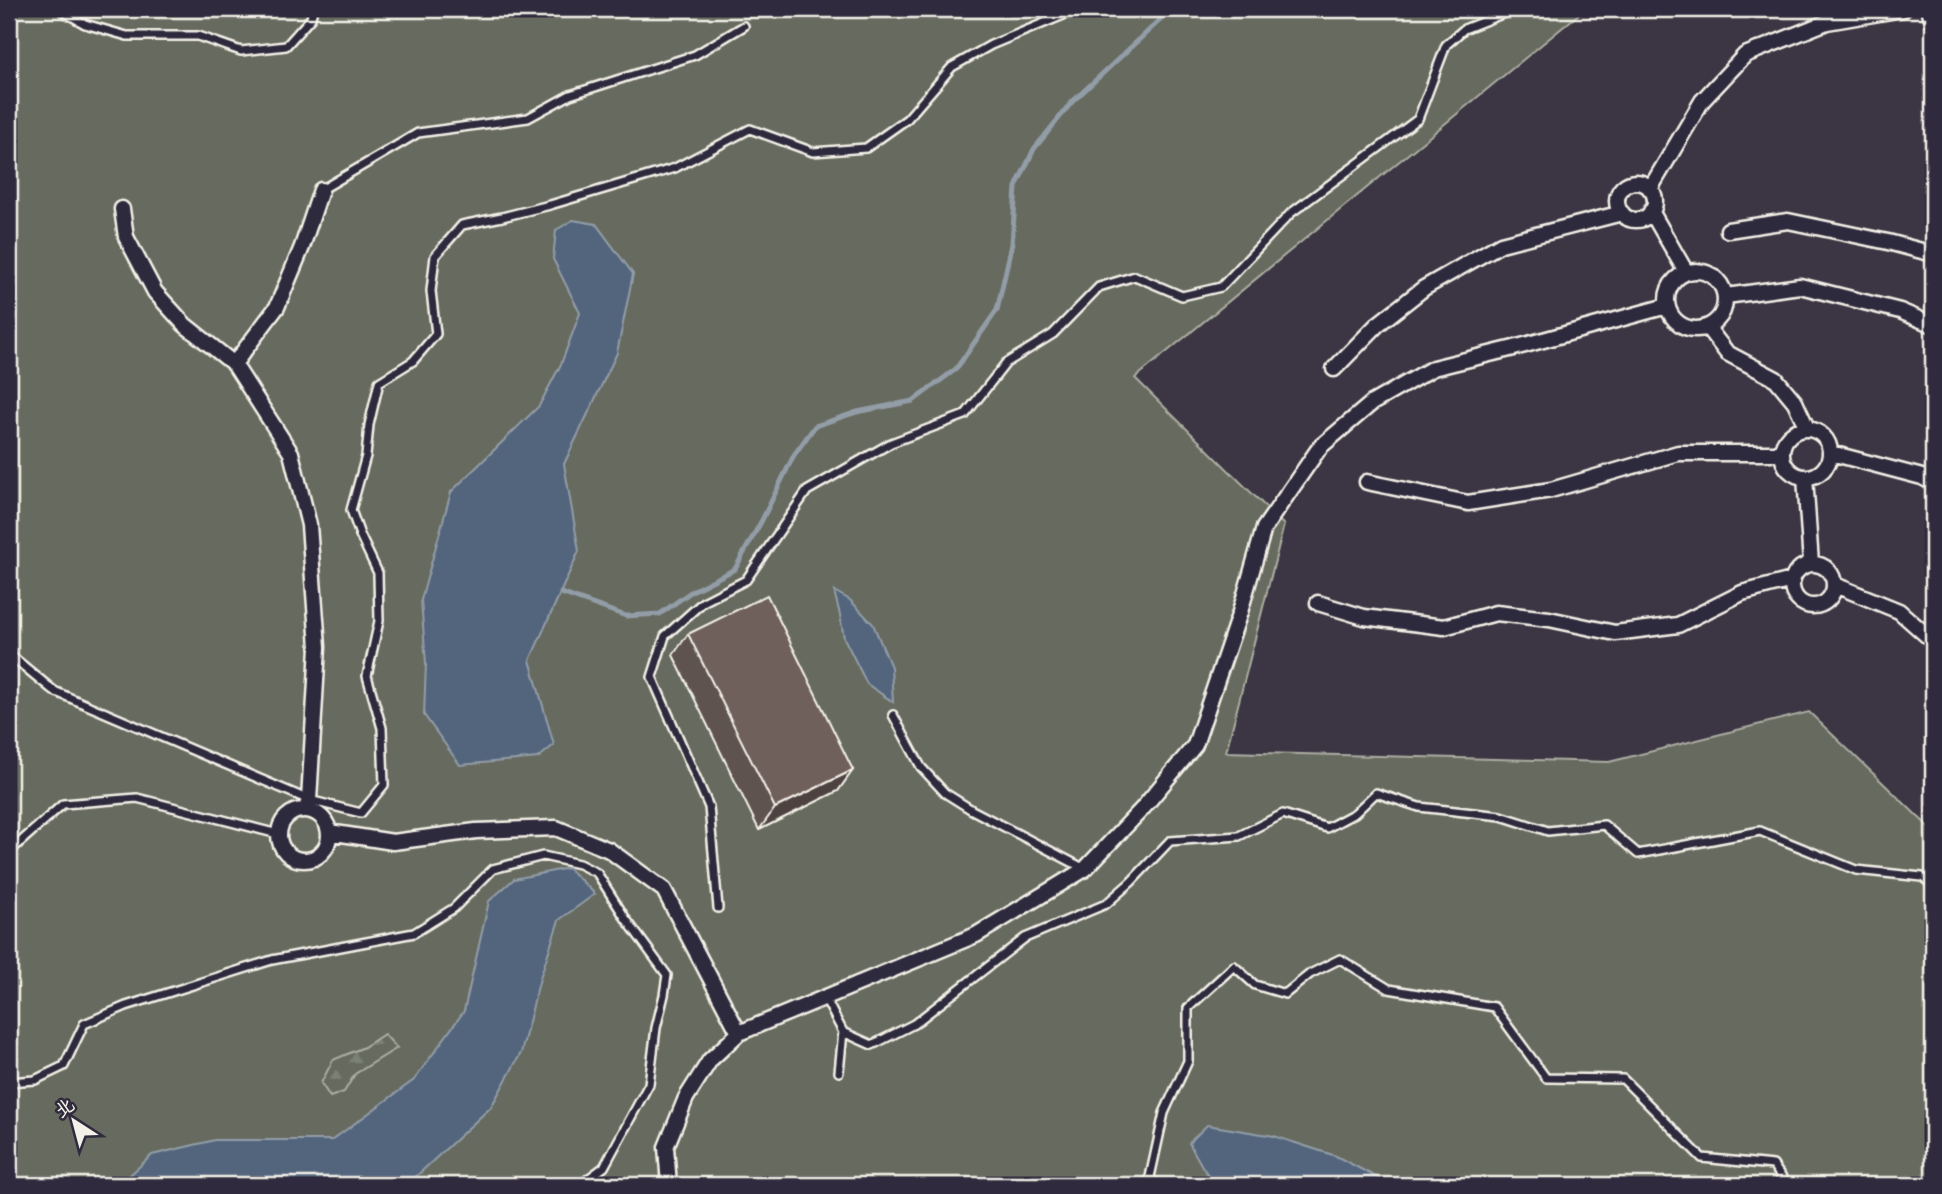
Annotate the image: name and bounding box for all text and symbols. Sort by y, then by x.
north arrow [38,1086,108,1156]
text: 北 [52,1095,81,1125]

